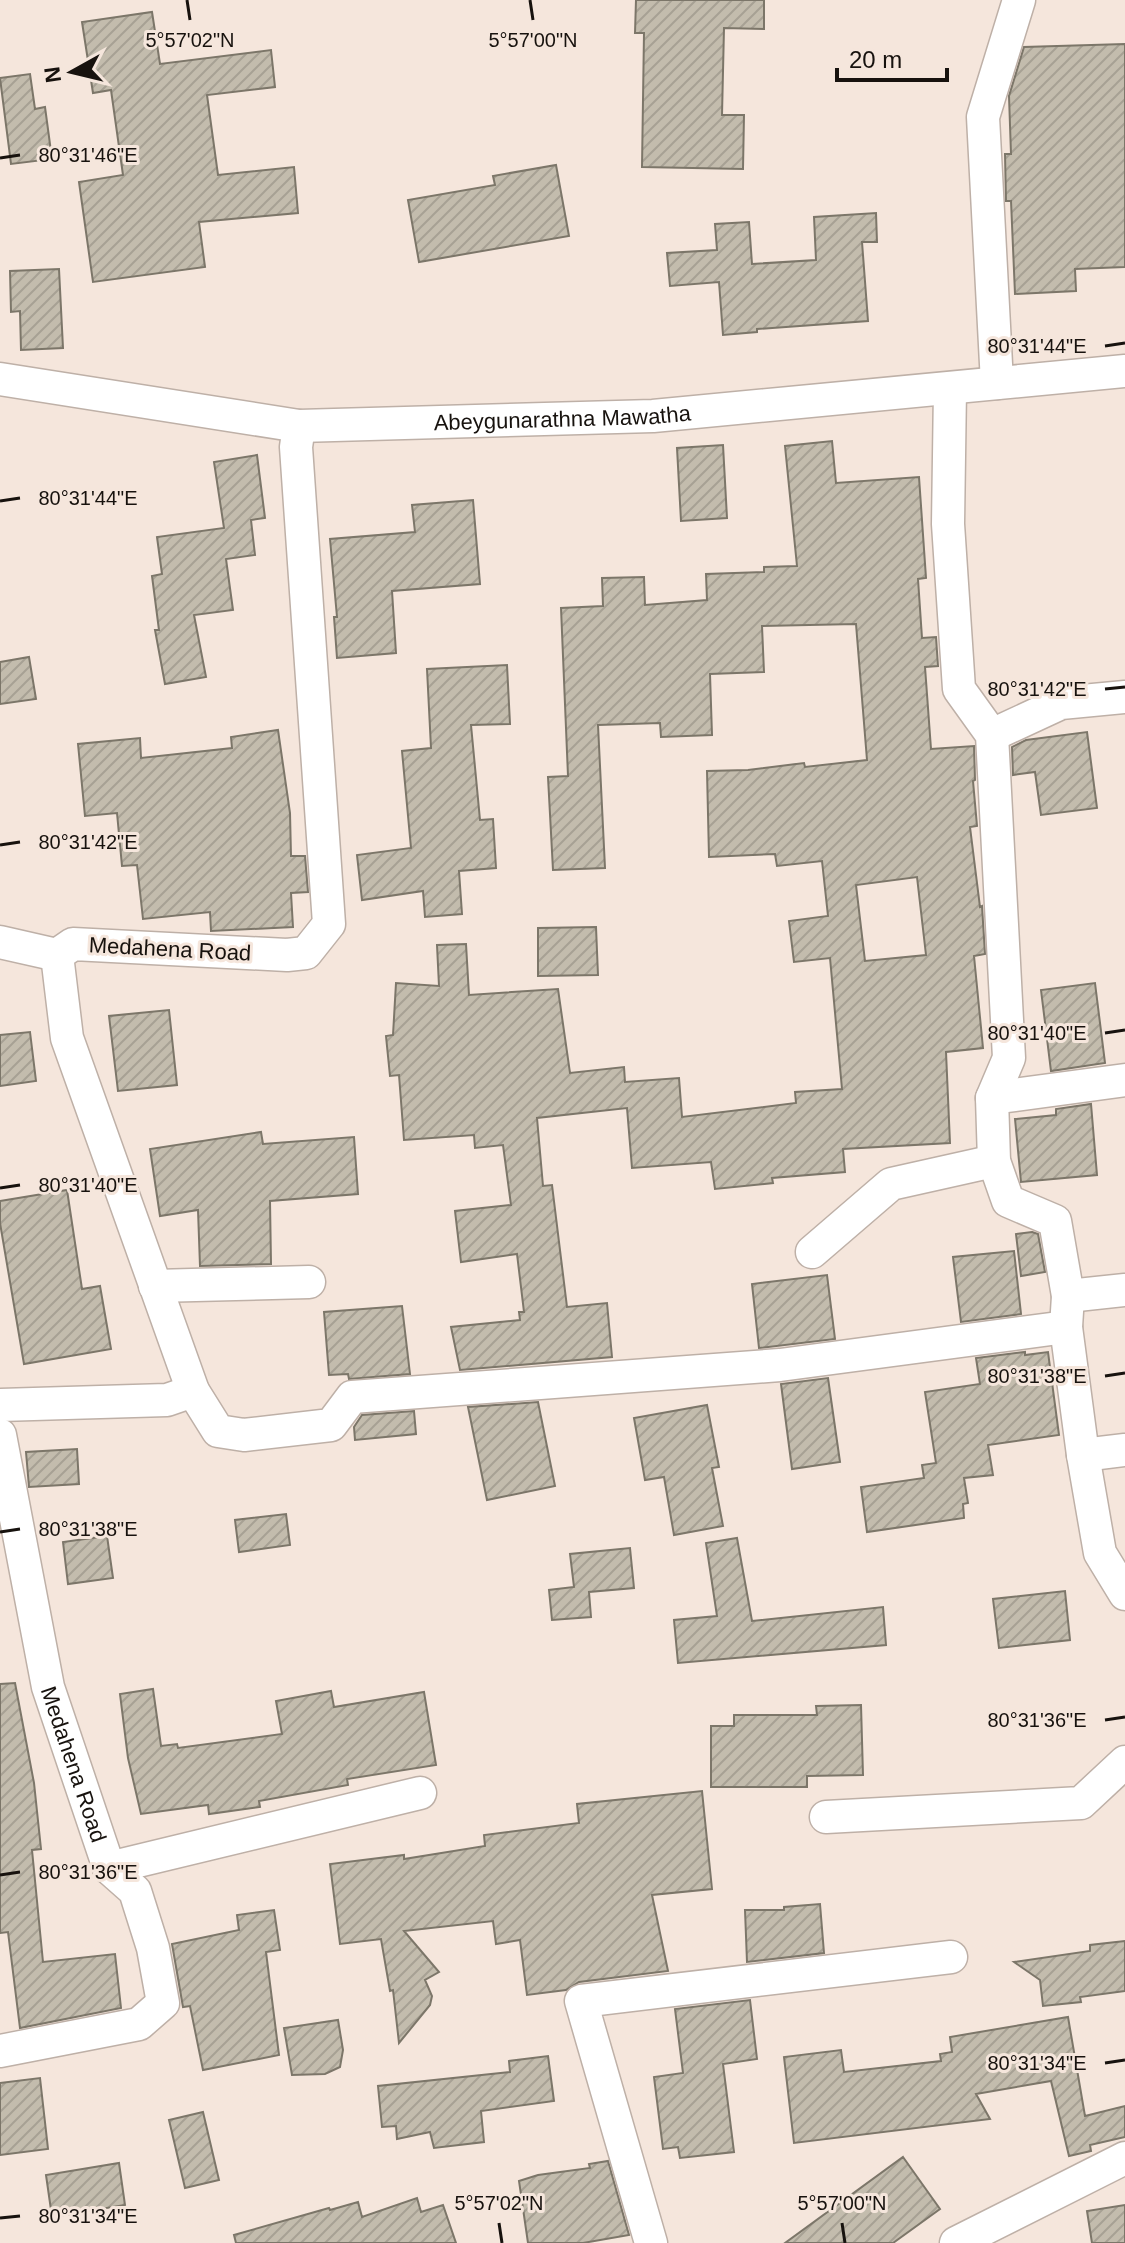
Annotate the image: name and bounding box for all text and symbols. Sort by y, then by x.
text: 5°57'02"N [146,29,234,51]
text: 5°57'00"N [489,29,577,51]
north arrow [32,32,112,112]
scale bar [837,32,947,82]
text: 20 m [849,46,902,73]
text: N [39,65,66,84]
text: 80°31'46"E [39,144,138,166]
text: 80°31'44"E [988,335,1087,357]
street label: Abeygunarathna Mawatha [433,400,693,435]
text: 80°31'44"E [39,487,138,509]
text: 80°31'42"E [988,678,1087,700]
text: 80°31'42"E [39,831,138,853]
street label: Medahena Road [88,932,252,966]
text: 80°31'40"E [988,1022,1087,1044]
text: 80°31'40"E [39,1174,138,1196]
text: 80°31'38"E [988,1365,1087,1387]
text: 80°31'38"E [39,1518,138,1540]
street label: Medahena Road [36,1683,112,1845]
text: 80°31'36"E [988,1709,1087,1731]
text: 80°31'36"E [39,1861,138,1883]
text: 80°31'34"E [988,2052,1087,2074]
text: 5°57'02"N [455,2192,543,2214]
text: 5°57'00"N [798,2192,886,2214]
text: 80°31'34"E [39,2205,138,2227]

